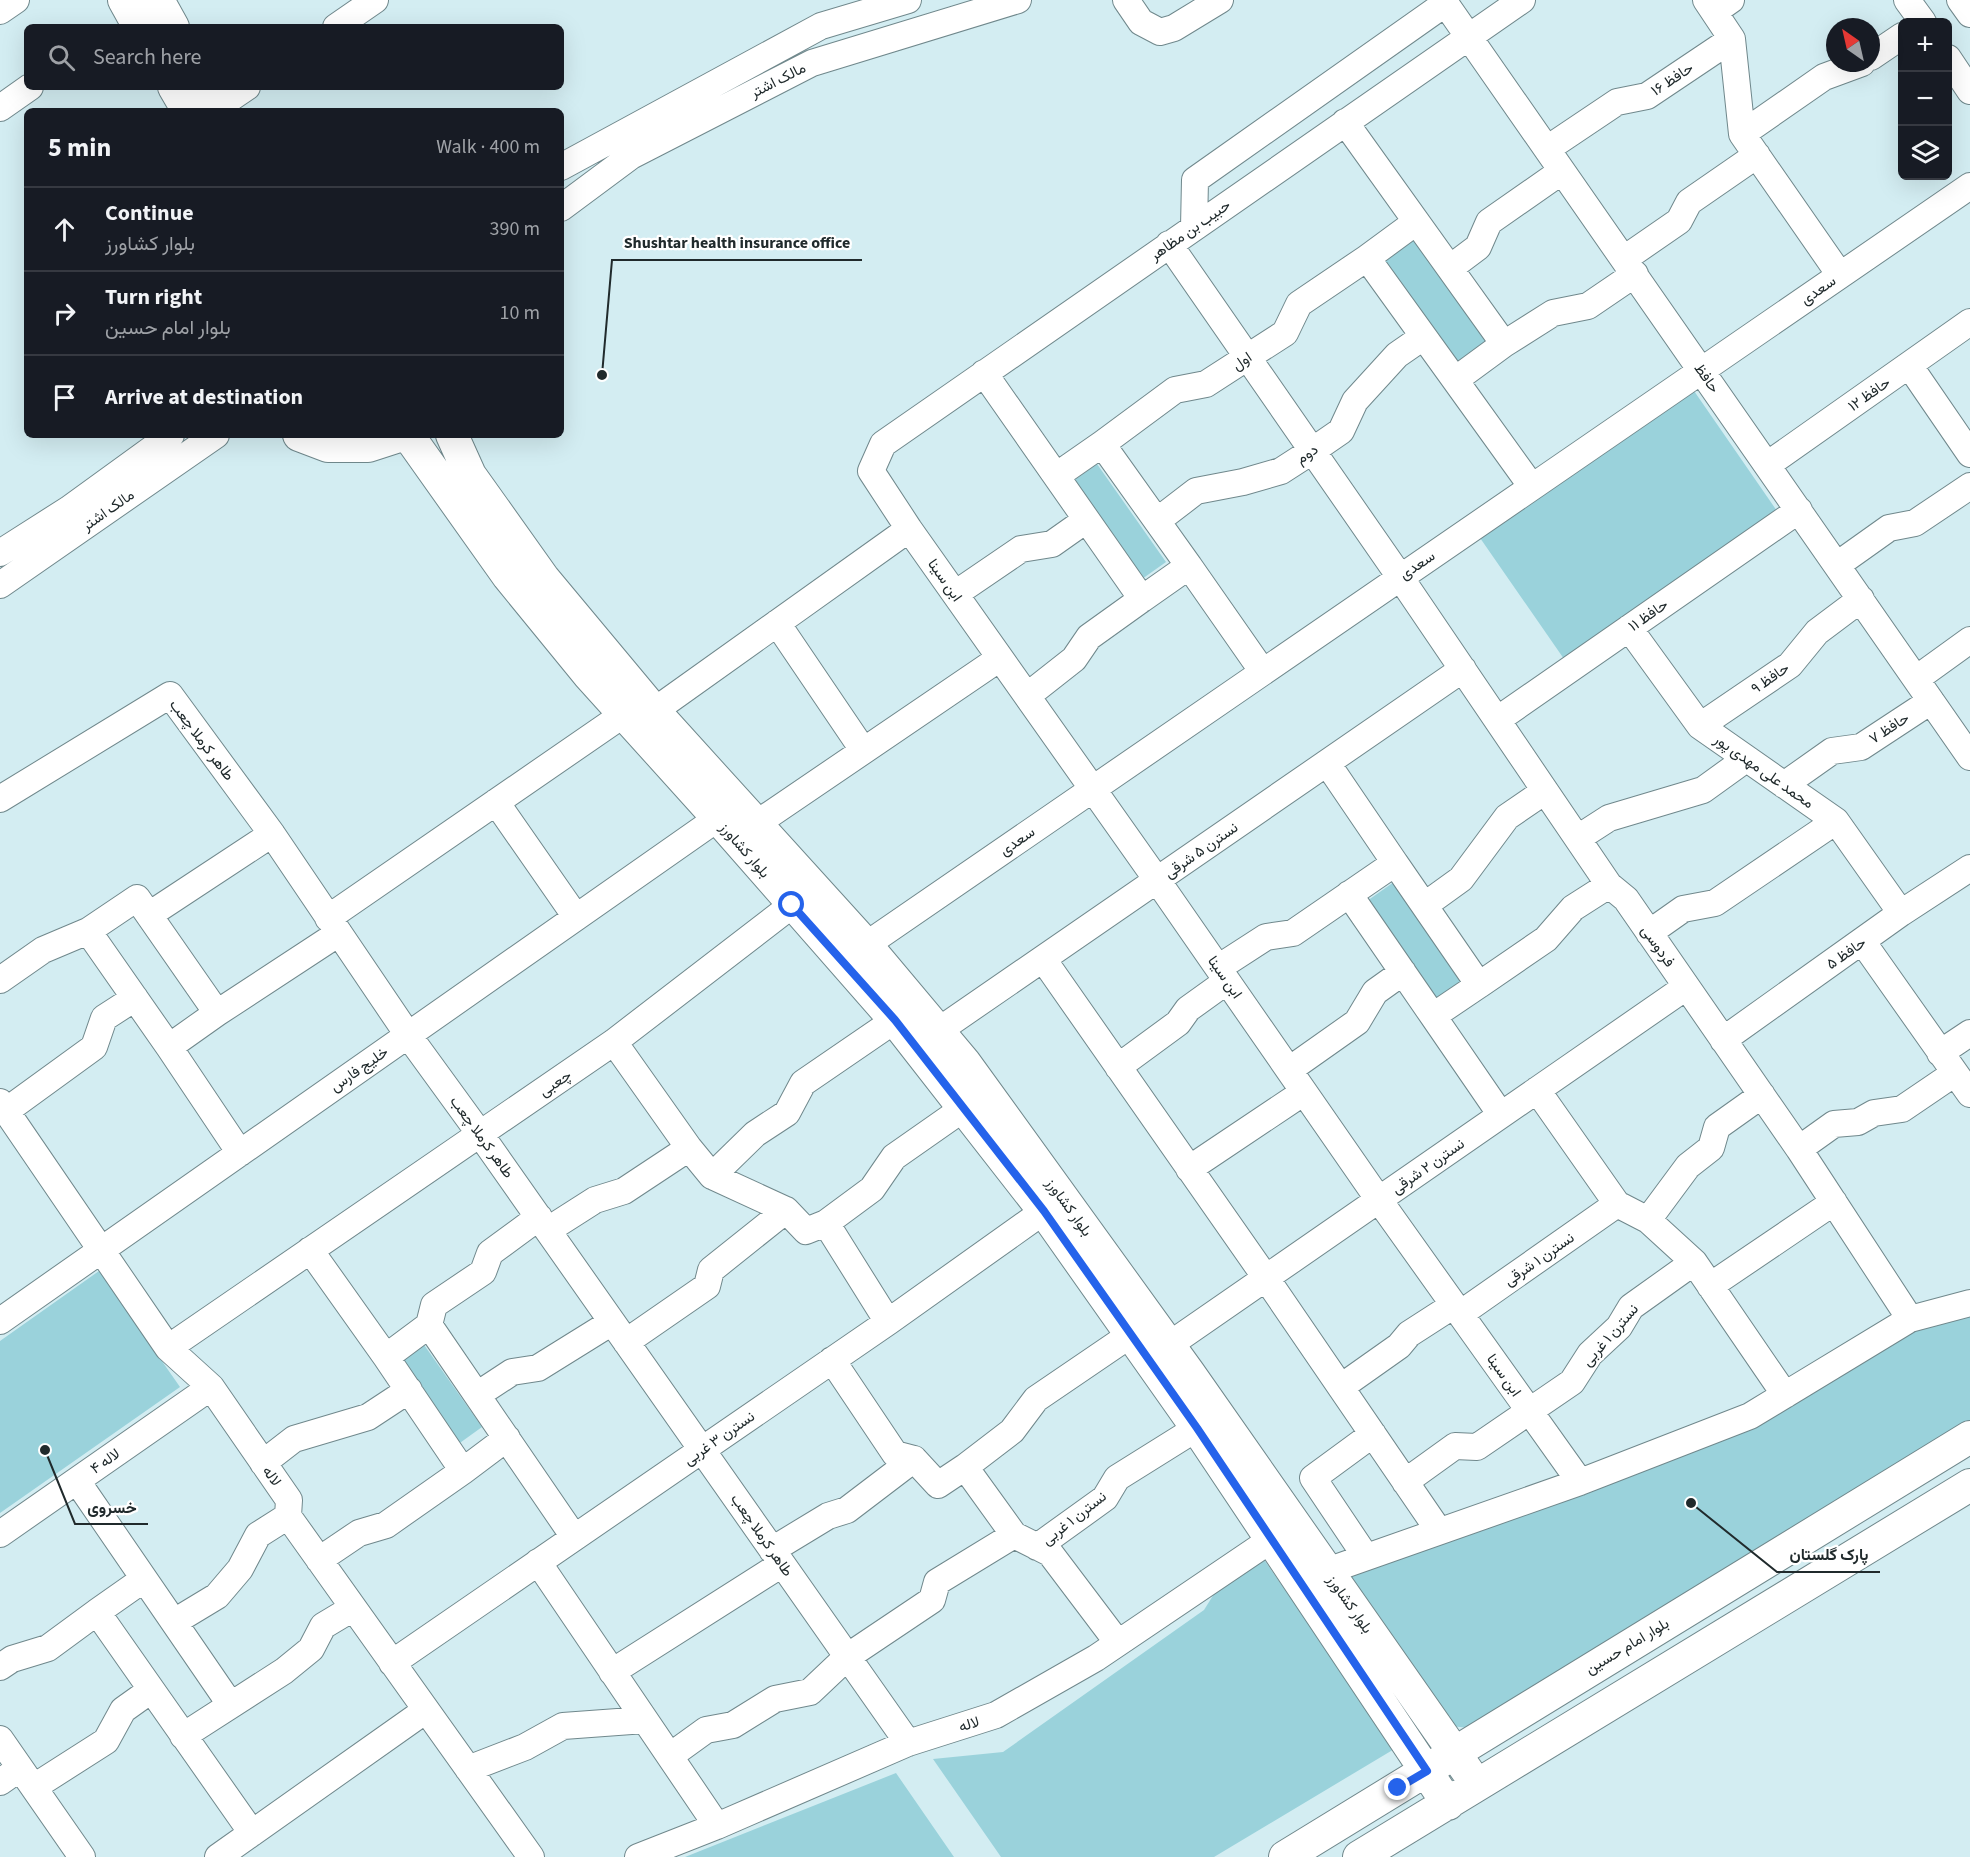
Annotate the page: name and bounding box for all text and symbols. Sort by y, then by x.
north arrow [1826,18,1880,72]
map controls [1898,18,1952,180]
button: + [1898,18,1952,72]
search box [24,24,564,90]
icon: search [45,41,78,74]
text: Search here [93,41,201,73]
street label: مالک اشتر [746,58,810,104]
street label: حافظ ۱۶ [1647,58,1698,101]
button: − [1898,72,1952,126]
button: layers [1898,126,1952,180]
text: 5 min [48,129,111,166]
text: Walk · 400 m [436,133,540,161]
street label: حبیب بن مظاهر [1145,195,1235,267]
text: Continue [105,197,194,229]
icon: ahead [48,213,81,246]
text: 390 m [490,215,540,243]
callout: Shushtar health insurance office [612,226,862,260]
text: بلوار کشاورز [105,230,195,258]
text: Shushtar health insurance office [624,232,850,254]
street label: سعدی [1796,271,1840,310]
text: Turn right [105,281,202,313]
icon: right [48,297,81,330]
text: 10 m [500,299,540,327]
text: بلوار امام حسین [105,314,231,342]
street label: اول [1228,347,1256,376]
street label: حافظ [1689,359,1724,398]
street label: حافظ ۱۲ [1844,372,1895,417]
icon: arrive [48,381,81,414]
text: Arrive at destination [105,381,303,413]
street label: دوم [1292,439,1323,469]
street label: مالک اشتر [77,485,139,537]
street label: سعدی [1395,546,1439,585]
street label: ابن سینا [922,555,967,606]
street label: حافظ ۱۱ [1624,594,1672,637]
street label: حافظ ۹ [1747,658,1794,699]
street label: طاهر کرملا چعب [164,695,239,785]
street label: حافظ ۷ [1865,708,1914,749]
street label: محمد علی مهدی پور [1709,729,1818,814]
street label: بلوار کشاورز [714,817,775,883]
street label: نسترن ۵ شرقی [1160,817,1242,884]
street label: سعدی [995,822,1039,861]
route start [778,891,804,917]
street label: فردوسی [1636,921,1680,972]
street label: حافظ ۵ [1822,932,1870,975]
street label: ابن سینا [1202,952,1247,1003]
street label: خلیج فارس [326,1042,393,1097]
street label: چعبی [535,1065,576,1102]
street label: طاهر کرملا چعب [445,1092,519,1183]
street label: نسترن ۲ شرقی [1388,1133,1469,1199]
street label: بلوار کشاورز [1040,1173,1097,1241]
street label: نسترن ۱ شرقی [1500,1227,1579,1291]
street label: نسترن ۱ غربی [1577,1299,1644,1371]
street label: ابن سینا [1481,1350,1526,1401]
street label: نسترن ۳ غربی [679,1406,759,1471]
street label: لاله ۴ [86,1444,125,1479]
street label: لاله [257,1462,286,1491]
street label: نسترن ۱ غربی [1038,1486,1111,1550]
callout: خسروی [75,1490,148,1524]
street label: طاهر کرملا چعب [725,1490,798,1581]
text: خسروی [87,1497,137,1519]
callout: پارک گلستان [1777,1538,1880,1572]
text: پارک گلستان [1790,1544,1868,1566]
street label: بلوار کشاورز [1321,1570,1378,1638]
street label: بلوار امام حسین [1581,1613,1673,1680]
street label: لاله [956,1711,982,1738]
route end [1384,1774,1410,1800]

